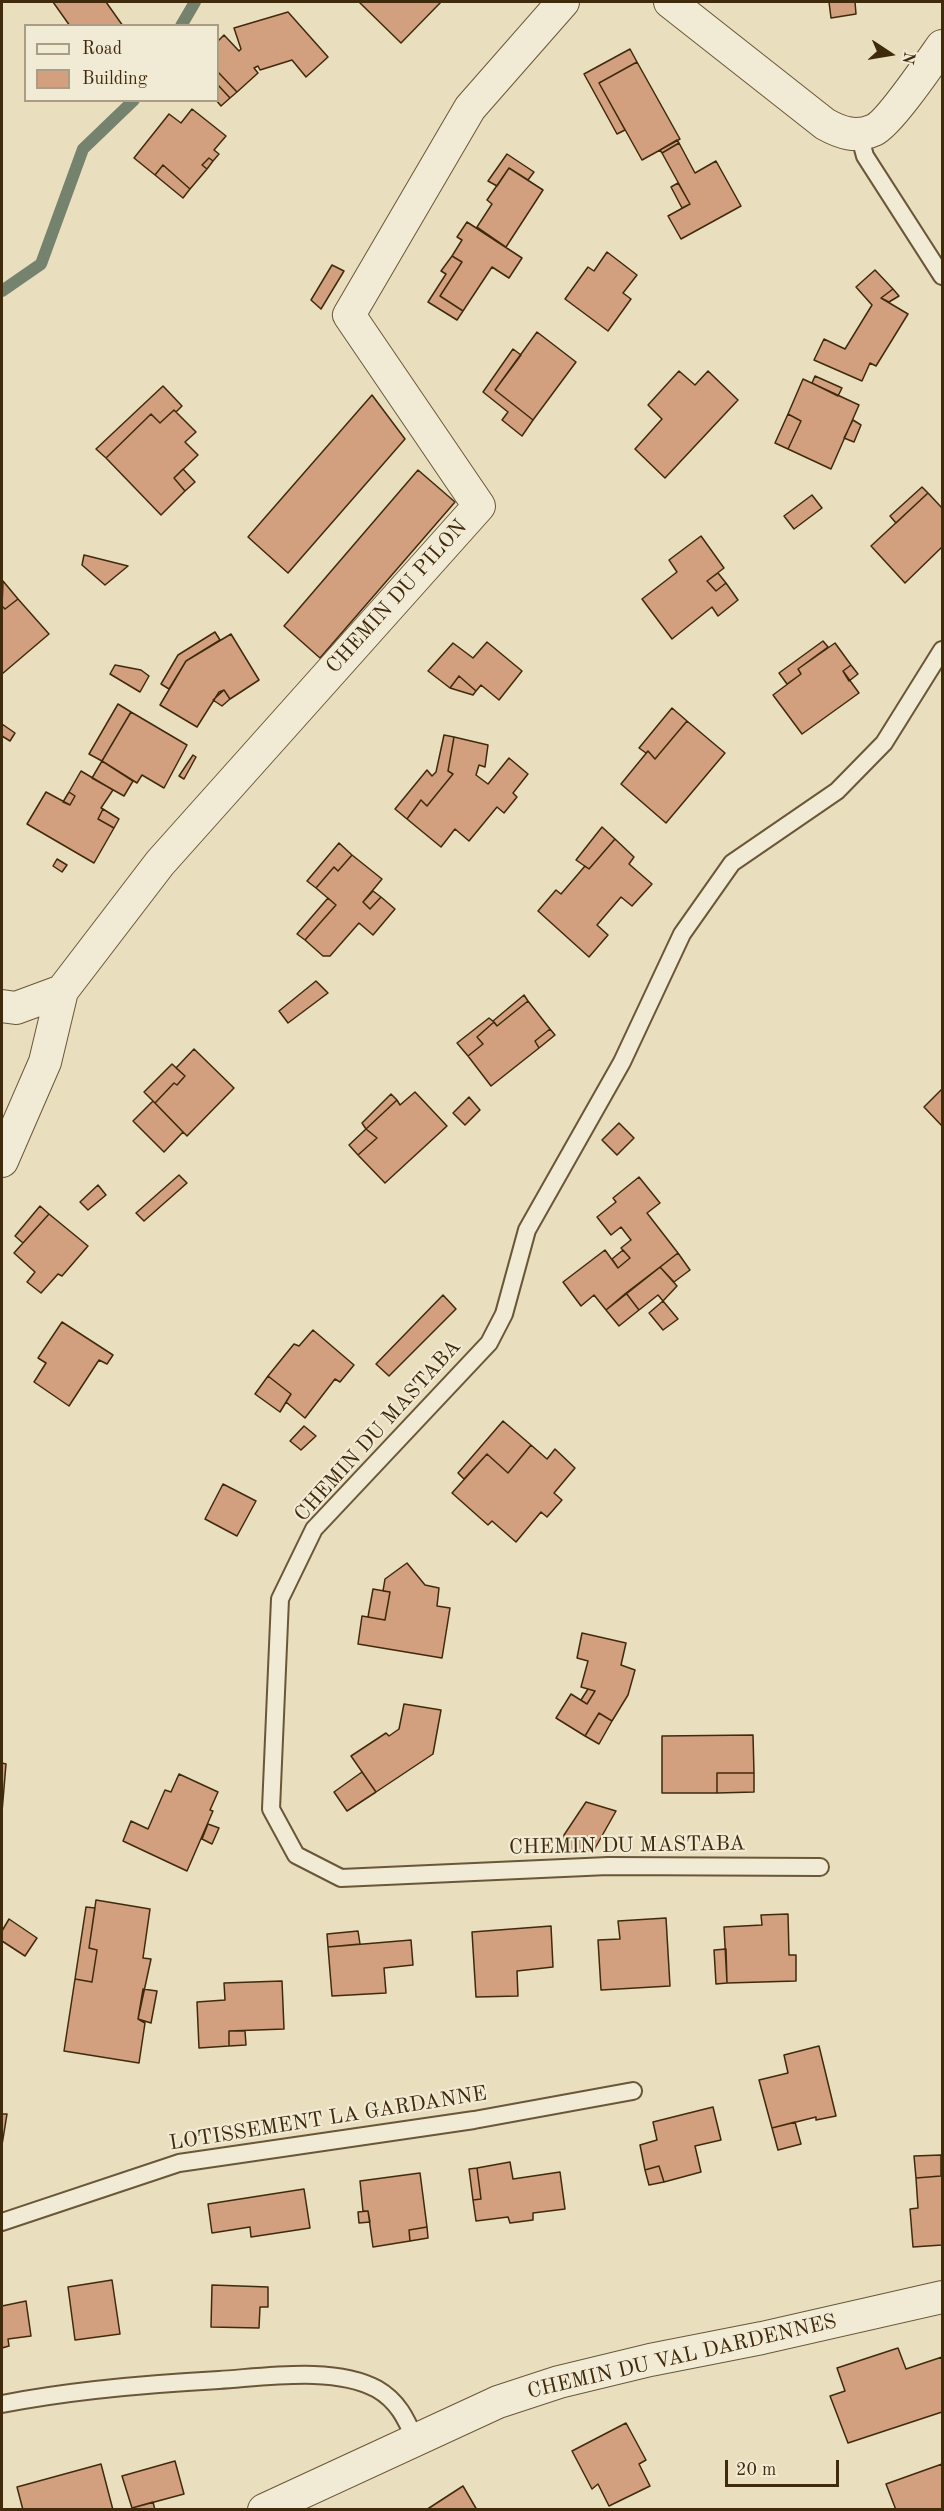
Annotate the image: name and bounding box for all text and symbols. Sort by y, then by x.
legend [24,24,219,102]
north arrow [860,24,920,84]
text: Road [82,40,122,58]
text: N [899,50,917,65]
text: Building [82,70,147,88]
street label: CHEMIN DU PILON [321,515,473,679]
street label: CHEMIN DU MASTABA [290,1335,466,1527]
street label: CHEMIN DU MASTABA [509,1831,745,1861]
street label: LOTISSEMENT LA GARDANNE [167,2081,489,2157]
street label: CHEMIN DU VAL DARDENNES [525,2309,839,2405]
scale bar [728,2448,842,2486]
text: 20 m [736,2461,776,2479]

